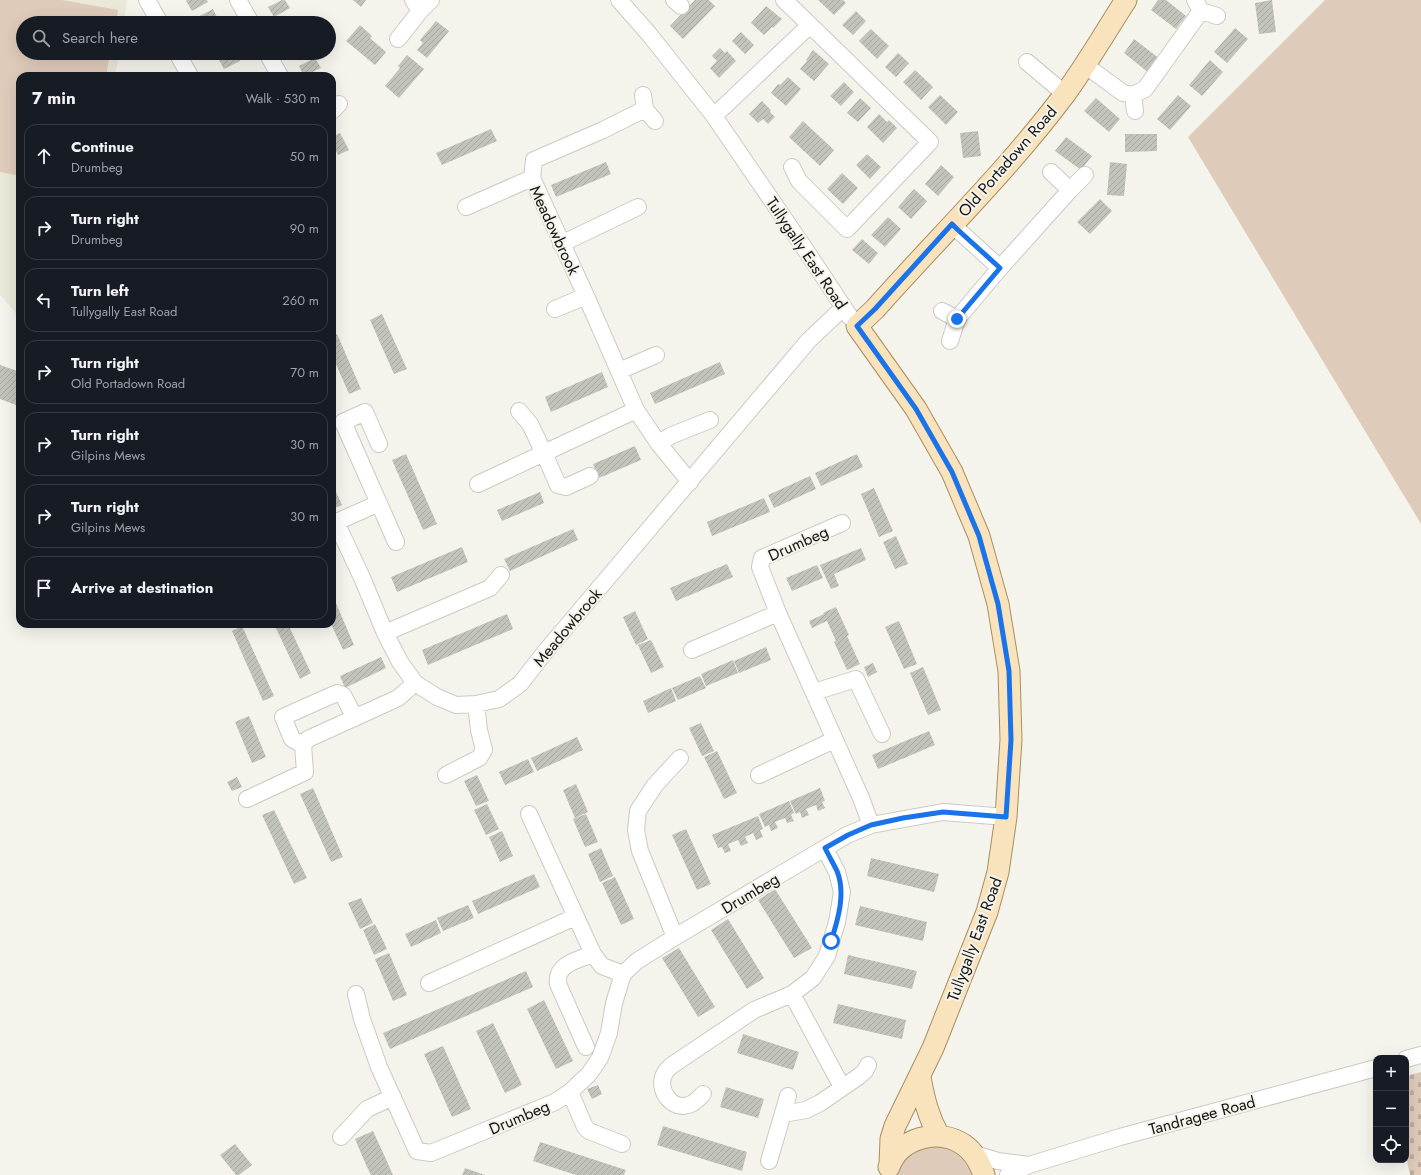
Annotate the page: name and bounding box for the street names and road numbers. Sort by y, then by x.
street label: Old Portadown Road [953,101,1062,222]
street label: Meadowbrook [524,182,586,280]
street label: Tullygally East Road [760,193,853,314]
street label: Drumbeg [764,520,832,567]
street label: Meadowbrook [528,582,608,672]
street label: Drumbeg [717,867,783,920]
street label: Tullygally East Road [941,874,1008,1005]
street label: Tandragee Road [1146,1090,1258,1141]
street label: Drumbeg [485,1094,553,1140]

